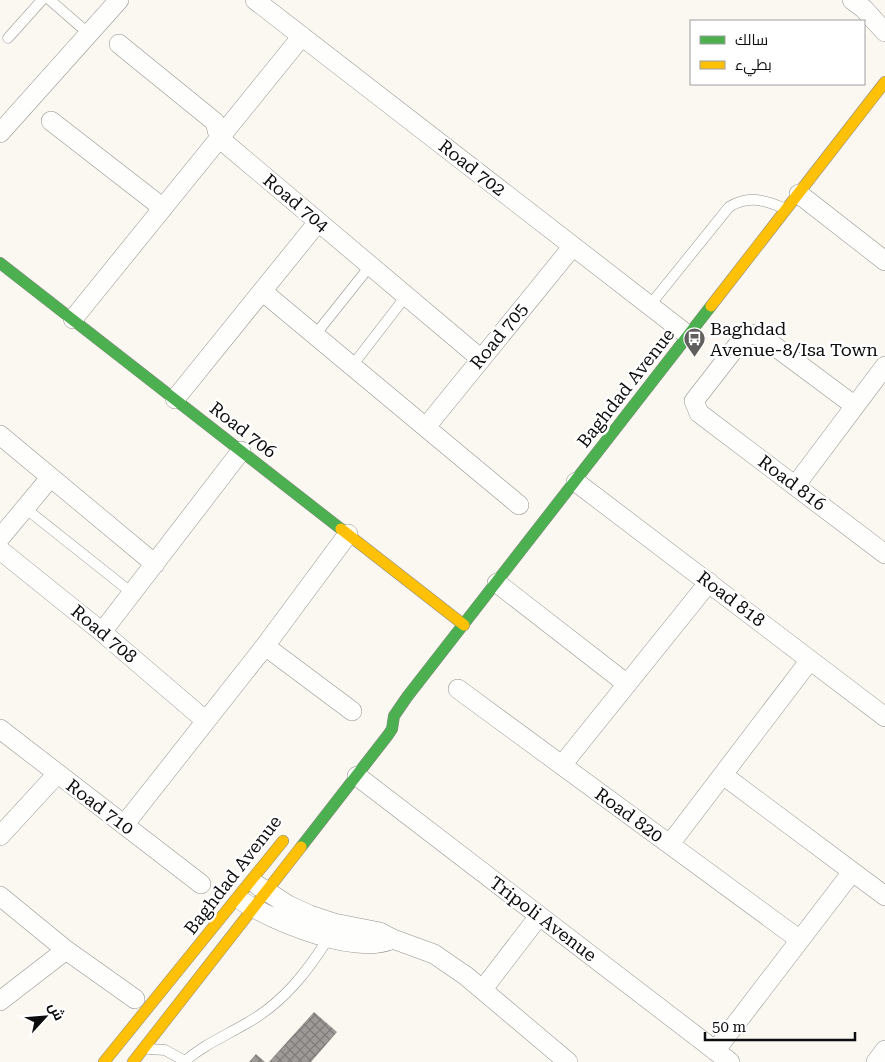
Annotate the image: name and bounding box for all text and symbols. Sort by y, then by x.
legend [690,20,865,85]
text: سالك [735,31,768,49]
text: بطيء [735,56,772,77]
street label: Road 702 [435,135,510,200]
street label: Road 704 [259,169,333,236]
street label: Road 705 [466,298,532,373]
place label: Baghdad Avenue-8/Isa Town [710,318,878,360]
street label: Baghdad Avenue [573,324,679,451]
bus stop icon: Baghdad Avenue-8/Isa Town [682,327,706,358]
street label: Road 706 [206,397,281,462]
street label: Road 816 [754,450,830,515]
street label: Road 818 [693,566,769,631]
street label: Road 708 [67,600,141,667]
street label: Road 710 [62,774,138,839]
street label: Road 820 [591,783,667,846]
street label: Baghdad Avenue [180,811,286,938]
street label: Tripoli Avenue [486,872,601,966]
north arrow [20,992,70,1042]
text: ش [45,1000,68,1023]
scale bar [705,1010,855,1042]
text: 50 m [712,1018,747,1036]

